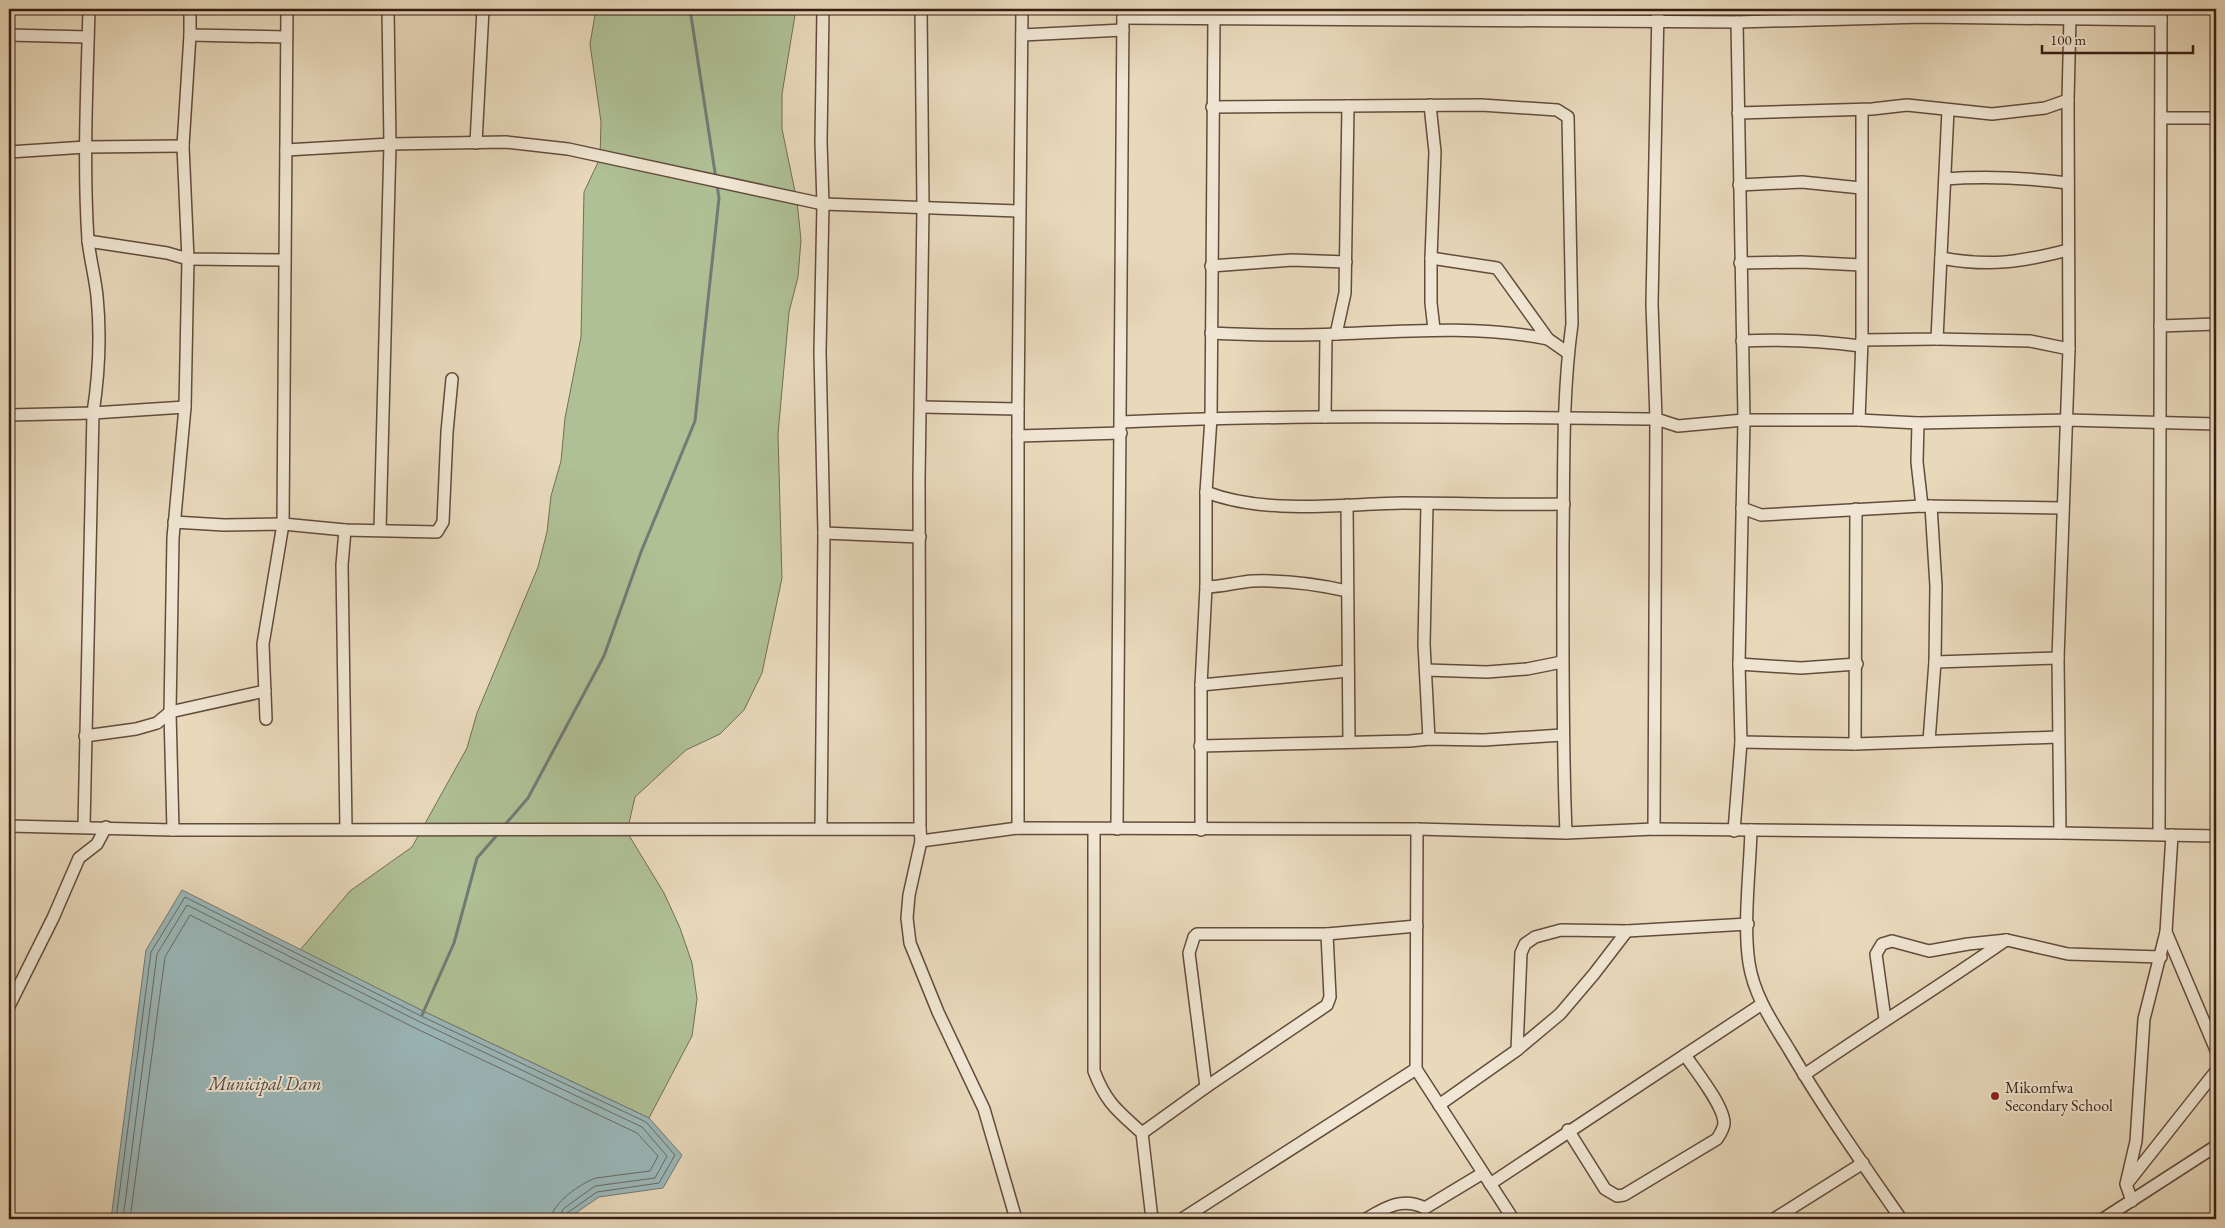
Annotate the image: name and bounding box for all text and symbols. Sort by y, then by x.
scale bar [2042,22,2194,54]
text: 100 m [2050,30,2087,49]
water label: Municipal Dam [207,1072,322,1096]
place label: Mikomfwa Secondary School [2005,1077,2113,1116]
marker: Mikomfwa Secondary School [1989,1090,2001,1102]

